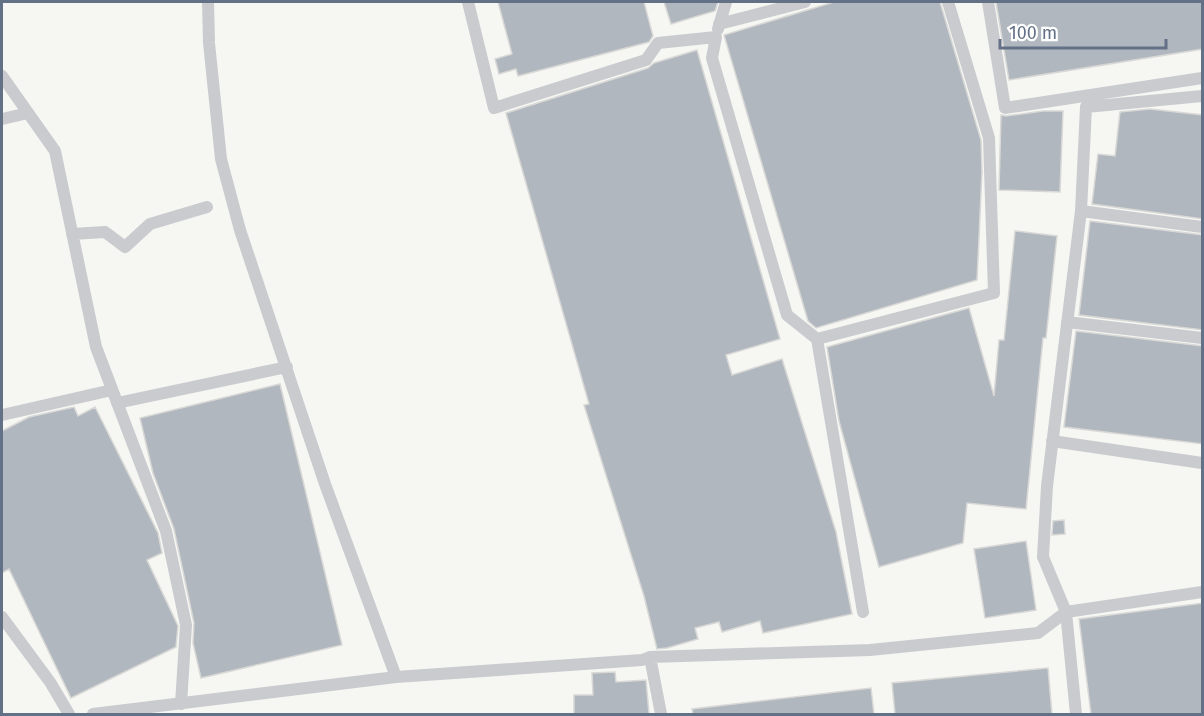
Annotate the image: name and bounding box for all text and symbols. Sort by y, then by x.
scale bar [1000,12,1166,50]
text: 100 m [1009,22,1057,44]

